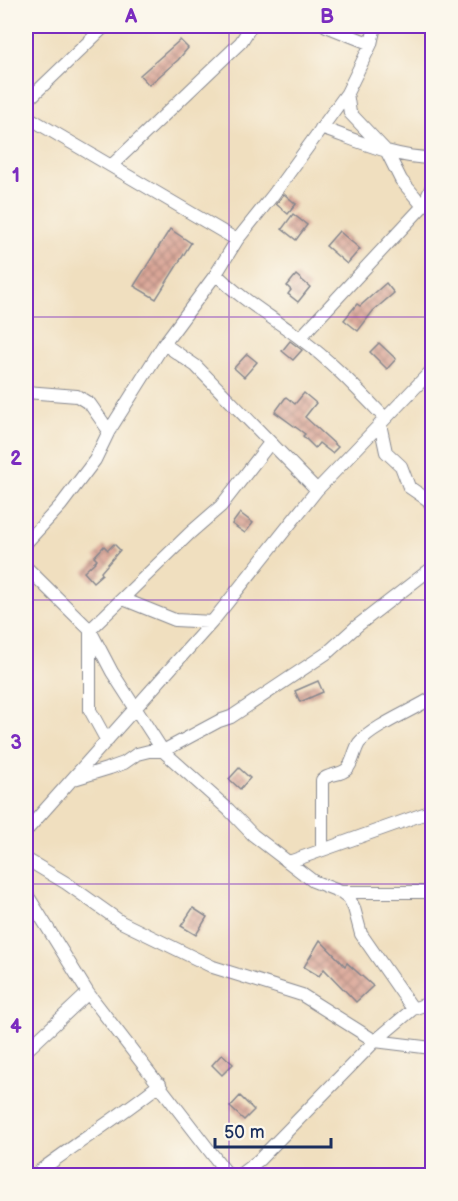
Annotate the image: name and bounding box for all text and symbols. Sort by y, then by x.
text: A [124,5,138,29]
text: B [320,5,334,29]
text: 1 [12,164,20,188]
text: 2 [10,447,22,471]
text: 3 [10,731,22,755]
text: 4 [10,1015,22,1039]
scale bar [215,1111,330,1149]
text: 50 m [224,1122,265,1143]

